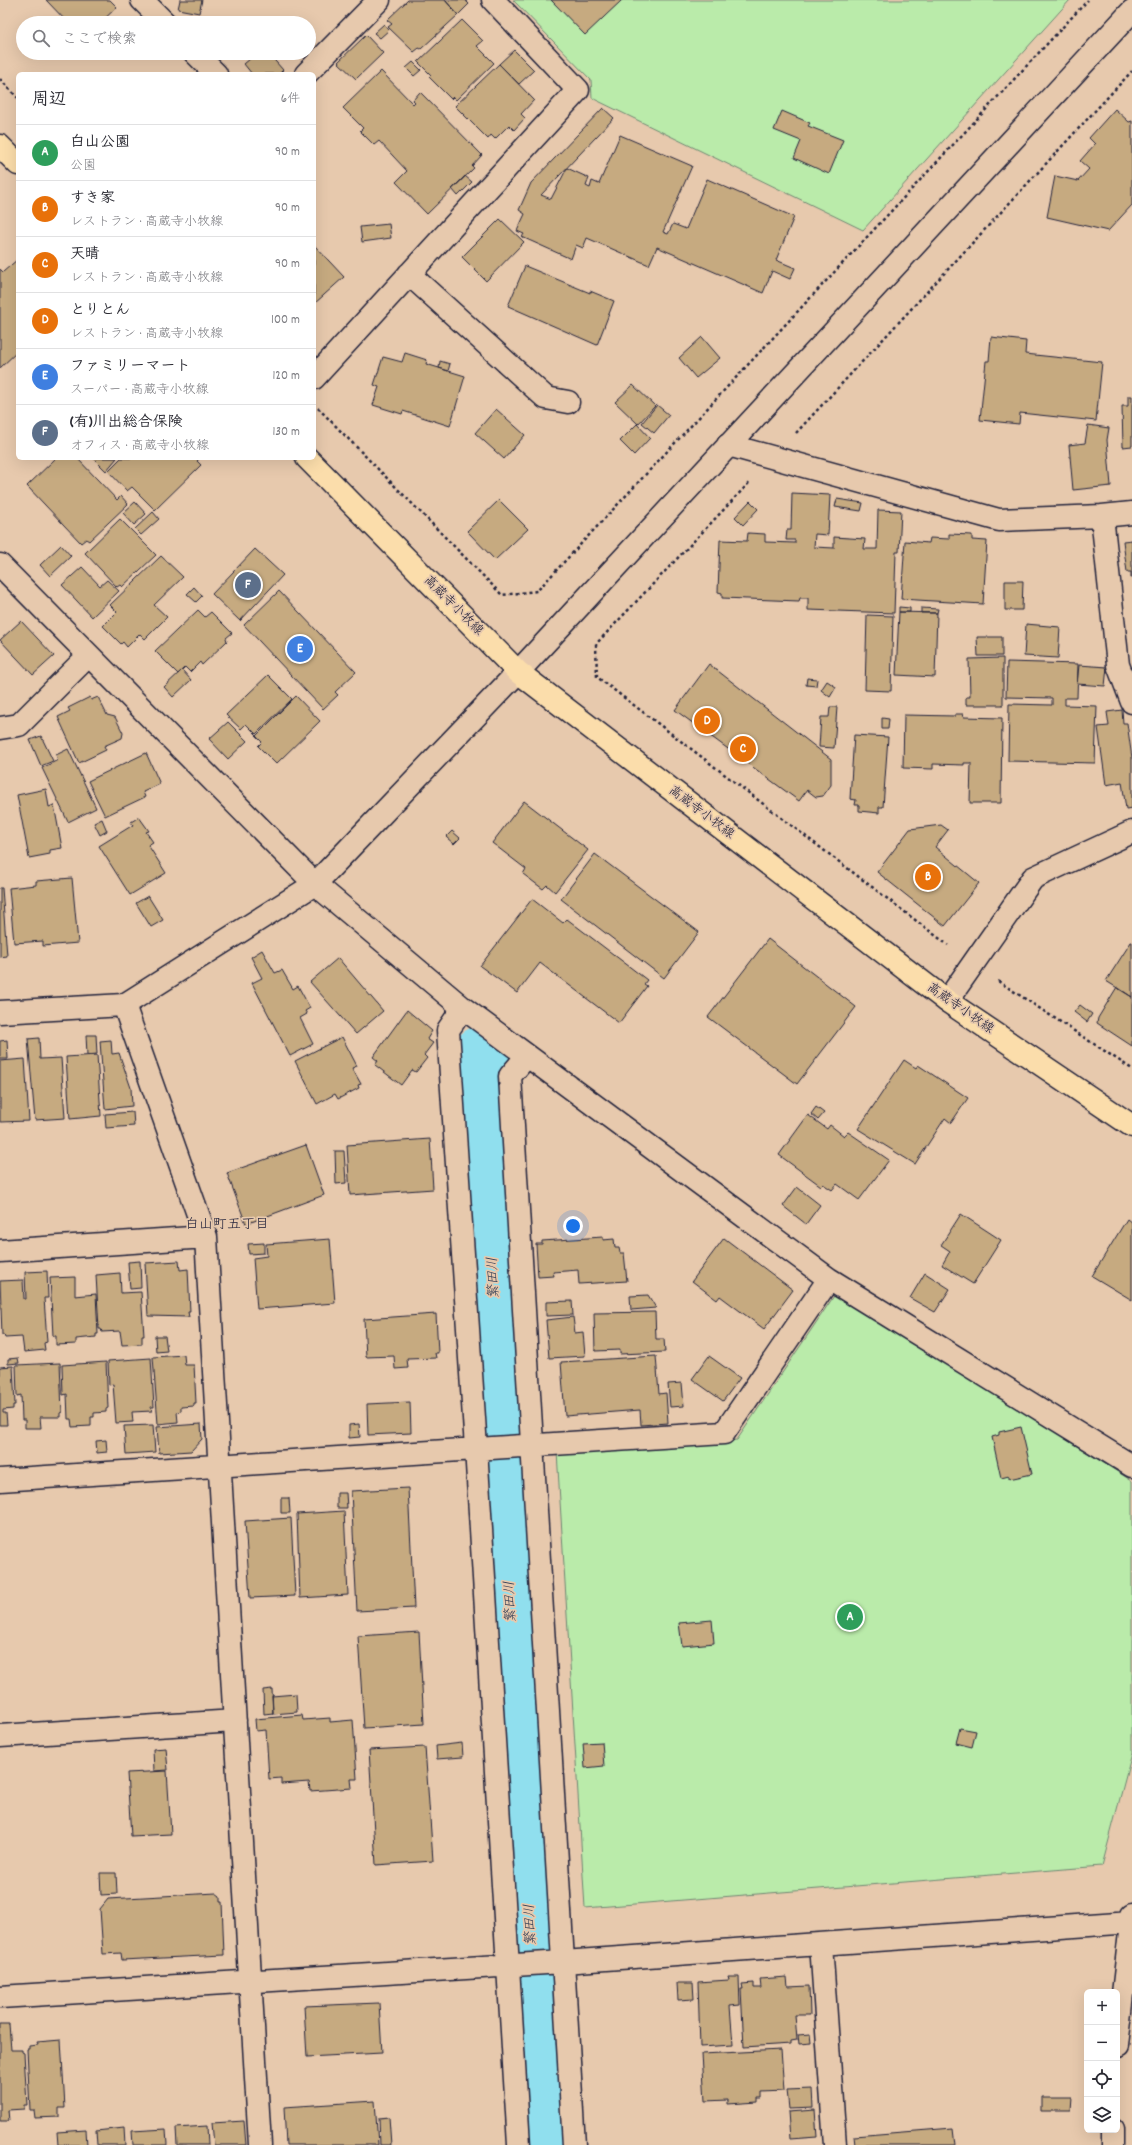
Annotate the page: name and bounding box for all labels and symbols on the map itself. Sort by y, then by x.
pin: F [235,570,261,600]
street label: 高蔵寺小牧線 [419,572,488,641]
pin: E [287,634,313,664]
pin: D [694,706,720,736]
pin: C [730,734,756,764]
street label: 高蔵寺小牧線 [664,782,739,845]
pin: B [915,862,941,892]
street label: 高蔵寺小牧線 [923,979,998,1040]
district label: 白山町五丁目 [185,1215,269,1235]
your location [563,1216,583,1236]
water label: 繁田川 [483,1257,505,1299]
water label: 繁田川 [500,1581,522,1623]
pin: A [837,1602,863,1632]
water label: 繁田川 [520,1904,542,1946]

